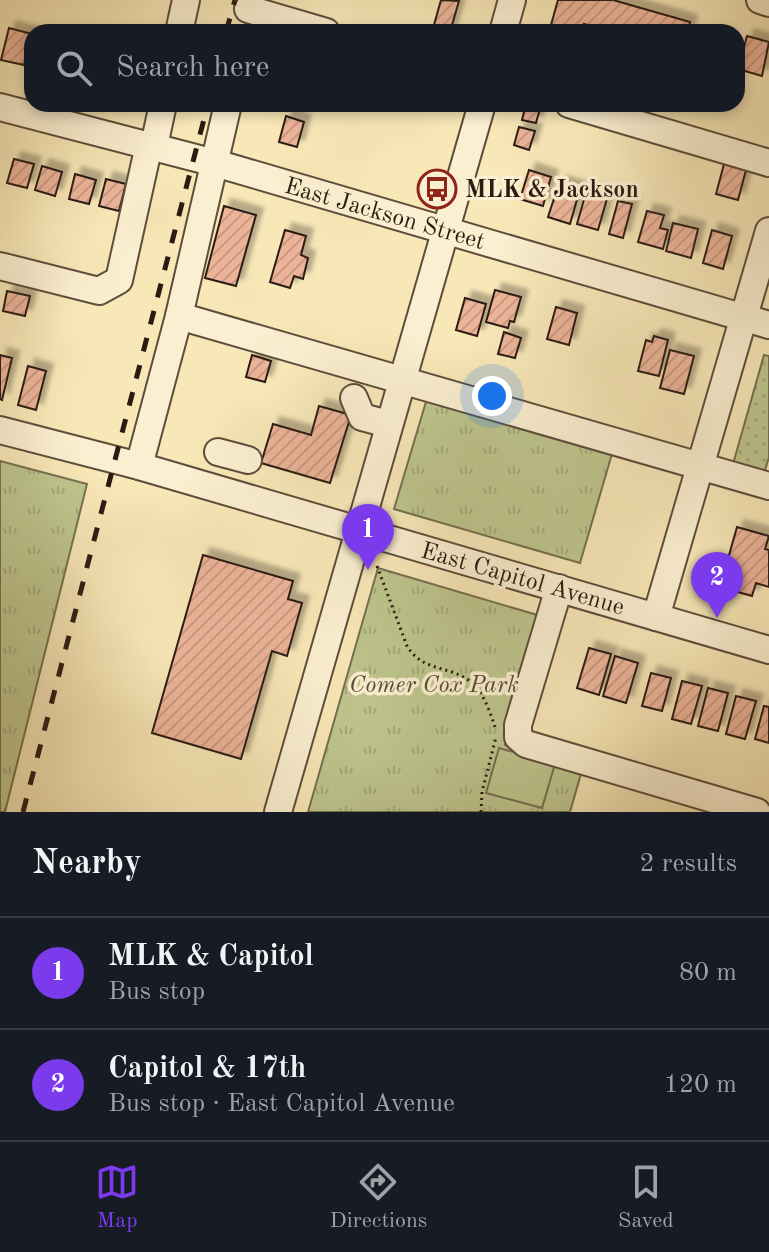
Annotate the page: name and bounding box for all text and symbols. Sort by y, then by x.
search box [24,24,745,112]
icon: search [52,46,96,90]
text: Search here [116,53,270,83]
bus stop icon: MLK & Jackson [416,168,458,210]
street label: East Jackson Street [282,175,487,255]
place label: MLK & Jackson [465,179,639,203]
your location [472,376,512,416]
pin: 1 [342,504,394,570]
street label: East Capitol Avenue [418,539,627,620]
pin: 2 [691,552,743,618]
park label: Comer Cox Park [349,674,519,698]
text: Nearby [32,847,142,881]
text: 2 results [639,851,737,877]
text: MLK & Capitol [108,942,314,972]
text: 1 [50,960,66,986]
text: 80 m [679,960,737,986]
text: Bus stop [108,979,205,1005]
text: Capitol & 17th [108,1054,306,1084]
text: 2 [50,1072,66,1098]
text: 120 m [664,1072,737,1098]
text: Bus stop · East Capitol Avenue [108,1091,455,1117]
tab: Map [95,1160,139,1235]
tab: Directions [330,1160,427,1235]
tab: Saved [618,1160,674,1235]

